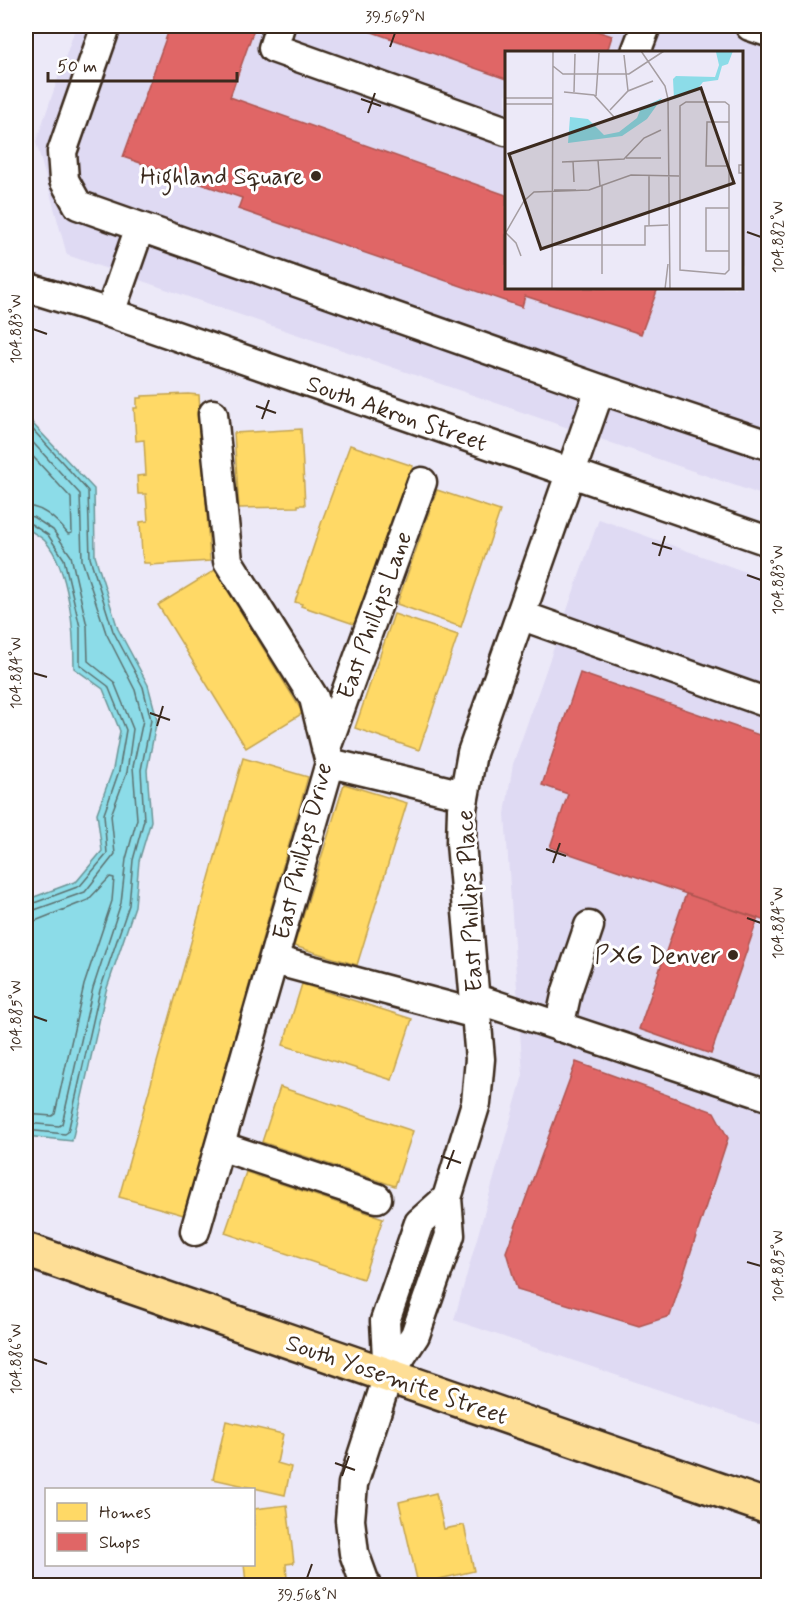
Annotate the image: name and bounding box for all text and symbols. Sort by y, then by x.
text: 39.569°N [365,8,425,28]
scale bar [48,45,237,83]
inset map [505,51,743,290]
text: 50 m [57,55,97,79]
place label: Highland Square [140,162,304,196]
marker: Highland Square [309,169,323,183]
text: 104.882°W [769,201,789,273]
text: 104.883°W [7,294,27,364]
street label: South Akron Street [302,369,491,460]
street label: East Phillips Lane [331,527,420,704]
text: 104.883°W [769,545,789,615]
text: 104.884°W [7,637,27,709]
street label: East Phillips Drive [266,760,340,943]
street label: East Phillips Place [450,809,491,993]
text: 104.884°W [769,887,789,959]
place label: PXG Denver [595,941,721,972]
marker: PXG Denver [726,948,740,962]
text: 104.885°W [7,980,27,1052]
text: 104.885°W [769,1230,789,1302]
text: 104.886°W [7,1324,27,1394]
street label: South Yosemite Street [282,1328,512,1433]
legend [45,1488,255,1566]
text: Homes [99,1501,151,1525]
text: Shops [99,1531,140,1555]
text: 39.568°N [277,1586,337,1606]

